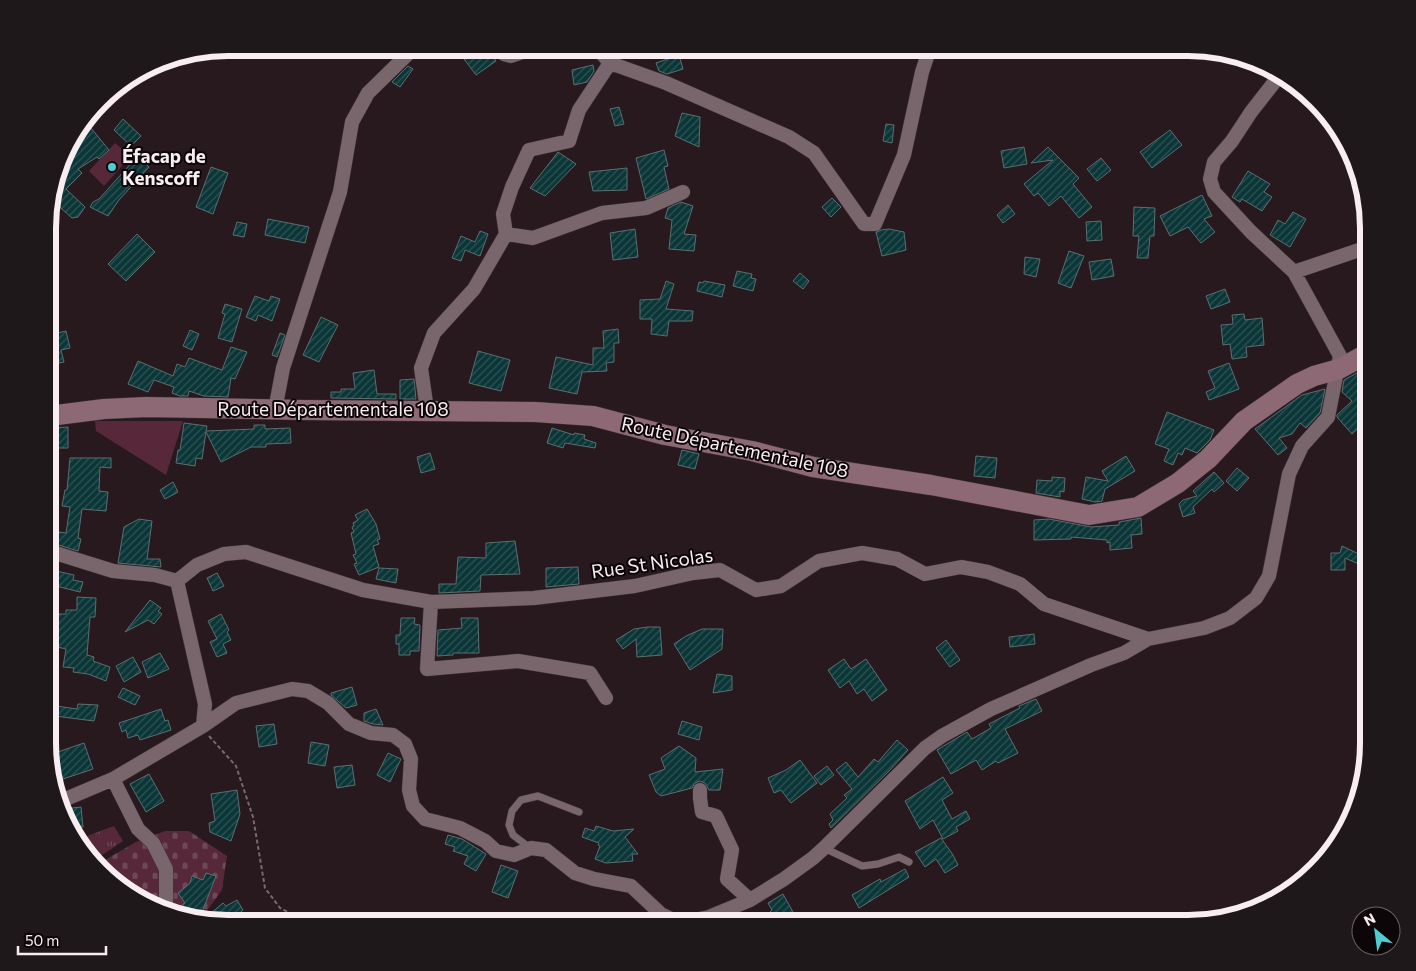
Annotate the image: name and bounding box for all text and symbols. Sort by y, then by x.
place label: Éfacap de Kenscoff [122,144,206,189]
marker: Éfacap de Kenscoff [106,161,118,173]
street label: Route Départementale 108 [217,397,449,420]
street label: Route Départementale 108 [619,411,851,482]
street label: Rue St Nicolas [590,543,714,582]
north arrow [1351,906,1401,956]
text: N [1361,909,1378,929]
scale bar [18,924,105,956]
text: 50 m [25,931,59,949]

